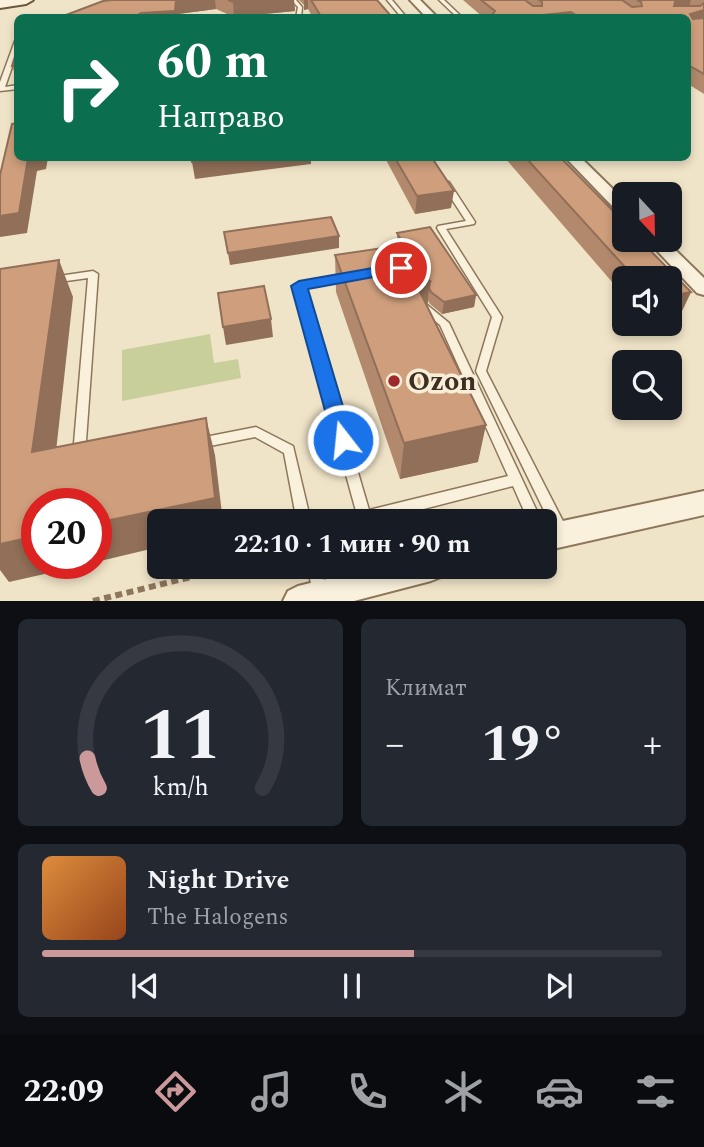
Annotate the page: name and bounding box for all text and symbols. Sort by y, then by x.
text: 60 m [157,25,268,100]
icon: right [42,42,133,133]
text: Направо [157,93,284,142]
north arrow [612,182,682,252]
map controls [612,182,682,420]
pin [371,238,431,298]
icon: arrive [382,249,420,287]
button: sound [612,266,682,336]
button: search [612,350,682,420]
place label: Ozon [408,360,477,403]
marker: Ozon [386,373,402,389]
position arrow [306,403,380,477]
speed limit sign: 20 [21,488,112,579]
text: 22:10 · 1 мин · 90 m [234,524,470,564]
text: Климат [385,671,467,706]
text: 11 [140,682,221,793]
text: 19° [481,705,566,784]
text: − [385,716,404,774]
text: + [643,716,662,774]
text: km/h [152,769,209,807]
text: Night Drive [147,860,289,900]
text: The Halogens [147,900,289,935]
icon: previous [126,967,164,1005]
icon: pause [333,967,371,1005]
icon: next [540,967,578,1005]
text: 22:09 [24,1067,104,1116]
icon: directions [151,1067,200,1116]
icon: music [247,1067,296,1116]
icon: phone [343,1067,392,1116]
icon: climate [439,1067,488,1116]
icon: car [535,1067,584,1116]
icon: filters [631,1067,680,1116]

